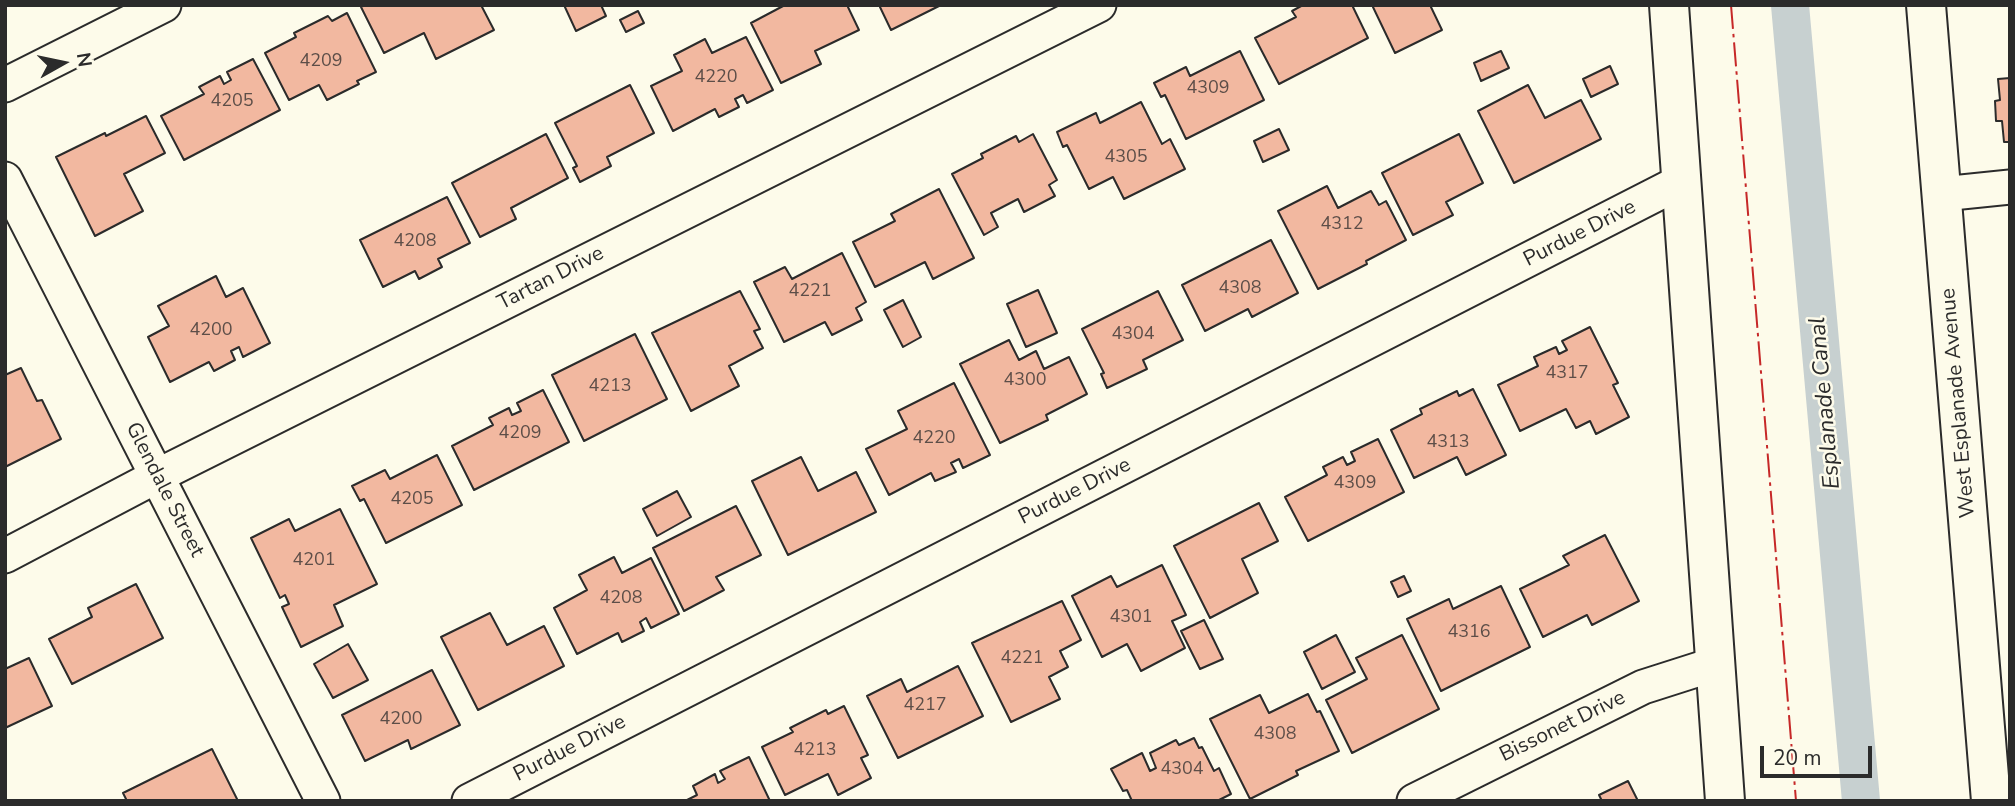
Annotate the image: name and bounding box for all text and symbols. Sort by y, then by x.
north arrow [28,28,98,98]
text: N [70,51,98,69]
house number: 4209 [299,51,343,73]
house number: 4220 [694,67,738,89]
house number: 4309 [1186,78,1230,100]
house number: 4205 [210,91,254,113]
house number: 4305 [1104,147,1148,169]
street label: Purdue Drive [1520,195,1640,273]
house number: 4312 [1320,214,1364,236]
house number: 4208 [393,231,437,253]
street label: Tartan Drive [494,241,608,317]
house number: 4308 [1218,278,1262,300]
house number: 4221 [788,281,832,303]
street label: West Esplanade Avenue [1936,287,1982,519]
water label: Esplanade Canal [1805,316,1847,490]
house number: 4200 [189,320,233,342]
house number: 4304 [1111,324,1155,346]
house number: 4317 [1545,363,1589,385]
house number: 4300 [1003,370,1047,392]
house number: 4213 [588,376,632,398]
street label: Glendale Street [119,418,209,562]
house number: 4209 [498,423,542,445]
house number: 4220 [912,428,956,450]
house number: 4313 [1426,432,1470,454]
street label: Purdue Drive [1015,453,1135,531]
house number: 4309 [1333,473,1377,495]
house number: 4205 [390,489,434,511]
house number: 4201 [292,550,336,572]
house number: 4208 [599,588,643,610]
house number: 4301 [1109,607,1153,629]
house number: 4316 [1447,622,1491,644]
house number: 4221 [1000,648,1044,670]
street label: Bissonet Drive [1496,686,1630,768]
house number: 4217 [903,695,947,717]
house number: 4200 [379,709,423,731]
street label: Purdue Drive [510,710,630,788]
house number: 4308 [1253,724,1297,746]
scale bar [1763,732,1875,776]
house number: 4213 [793,740,837,762]
text: 20 m [1773,744,1822,772]
house number: 4304 [1160,759,1204,781]

